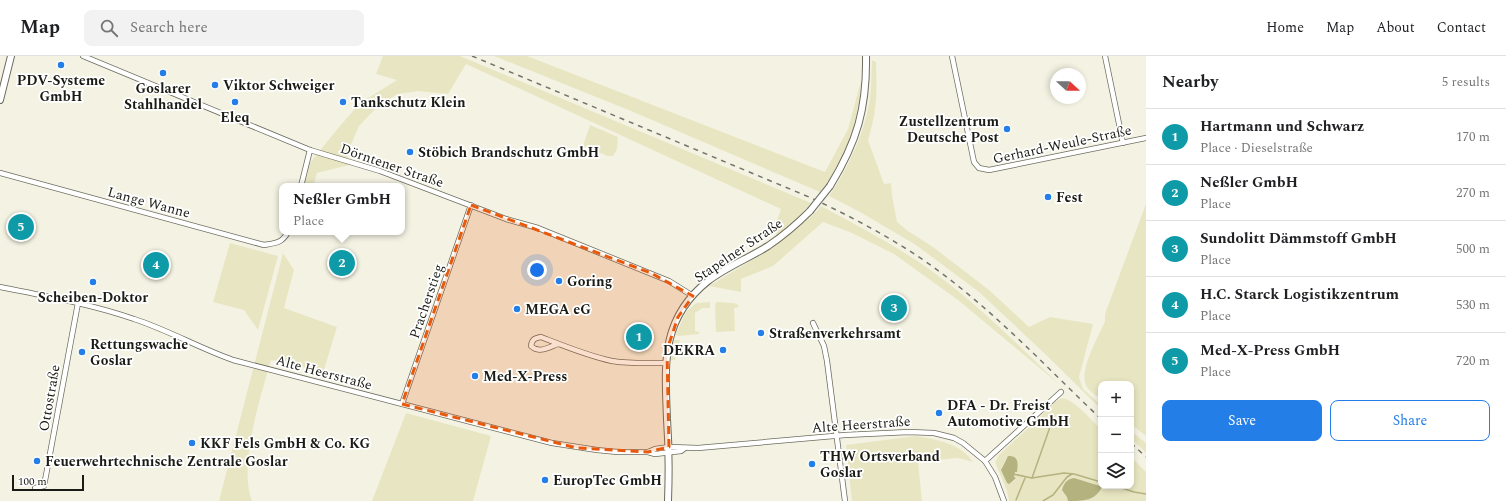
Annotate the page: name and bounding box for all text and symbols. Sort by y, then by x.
search box [84,10,364,46]
text: Map [20,13,60,42]
text: Search here [130,16,208,39]
icon: search [98,17,120,39]
text: Home [1266,17,1304,38]
text: Map [1326,17,1354,38]
text: About [1376,17,1415,38]
text: Contact [1437,17,1486,38]
marker: PDV-Systeme GmbH [56,60,66,70]
marker: Goslarer Stahlhandel [158,68,168,78]
north arrow [1050,68,1086,104]
text: Nearby [1162,69,1218,95]
place label: PDV-Systeme GmbH [17,70,105,107]
text: 5 results [1442,72,1490,92]
place label: Viktor Schweiger [223,75,335,96]
place label: Goslarer Stahlhandel [124,78,202,115]
marker: Viktor Schweiger [210,80,220,90]
place label: Tankschutz Klein [351,92,466,113]
marker: Eleq [230,97,240,107]
marker: Tankschutz Klein [338,97,348,107]
place label: Eleq [220,107,250,128]
place label: Zustellzentrum Deutsche Post [899,111,1000,148]
text: Hartmann und Schwarz [1200,115,1364,138]
street label: Gerhard-Weule-Straße [991,119,1134,169]
marker: Zustellzentrum Deutsche Post [1002,124,1012,134]
text: 1 [1171,127,1179,147]
text: 170 m [1456,127,1490,147]
street label: Dörntener Straße [337,138,447,193]
text: Place · Dieselstraße [1200,138,1313,158]
place label: Stöbich Brandschutz GmbH [418,142,599,163]
marker: Stöbich Brandschutz GmbH [405,147,415,157]
text: Neßler GmbH [1200,171,1298,194]
street label: Lange Wanne [105,181,193,224]
popup [279,183,405,235]
text: 2 [1171,183,1179,203]
text: 270 m [1456,183,1490,203]
place label: Fest [1056,187,1084,208]
text: Neßler GmbH [293,188,391,211]
marker: Fest [1043,192,1053,202]
text: Place [1200,194,1231,214]
text: Place [293,211,324,231]
pin: 5 [8,212,34,242]
street label: Stapelner Straße [690,213,787,288]
text: Sundolitt Dämmstoff GmbH [1200,227,1397,250]
text: 3 [1171,239,1179,259]
text: 500 m [1456,239,1490,259]
pin: 2 [329,248,355,278]
pin: 4 [143,250,169,280]
text: Place [1200,250,1231,270]
your location [527,260,547,280]
street label: Pracherstieg [404,261,449,342]
place label: Goring [567,271,612,292]
marker: Goring [554,276,564,286]
marker: Scheiben-Doktor [88,277,98,287]
text: H.C. Starck Logistikzentrum [1200,283,1399,306]
place label: Scheiben-Doktor [38,287,148,308]
pin: 3 [881,293,907,323]
text: 4 [1171,295,1179,315]
text: 530 m [1456,295,1490,315]
place label: MEGA eG [525,299,591,320]
marker: MEGA eG [512,304,522,314]
text: Place [1200,306,1231,326]
pin: 1 [626,322,652,352]
place label: Straßenverkehrsamt [769,323,902,344]
marker: Straßenverkehrsamt [756,328,766,338]
place label: Rettungswache Goslar [90,334,188,371]
text: Med-X-Press GmbH [1200,339,1340,362]
place label: DEKRA [663,340,715,361]
marker: DEKRA [718,345,728,355]
marker: Rettungswache Goslar [77,347,87,357]
street label: Alte Heerstraße [273,350,375,395]
text: 5 [1171,351,1179,371]
text: 720 m [1456,351,1490,371]
text: Place [1200,362,1231,382]
street label: Ottostraße [33,363,66,433]
place label: Med-X-Press [483,366,567,387]
marker: Med-X-Press [470,371,480,381]
map controls [1098,381,1134,489]
button: + [1098,381,1134,417]
place label: DFA - Dr. Freist Automotive GmbH [947,395,1069,432]
button: Save [1162,400,1322,441]
button: Share [1330,400,1490,441]
marker: DFA - Dr. Freist Automotive GmbH [934,408,944,418]
street label: Alte Heerstraße [811,411,911,438]
button: − [1098,417,1134,453]
place label: KKF Fels GmbH & Co. KG [200,433,371,454]
marker: KKF Fels GmbH & Co. KG [187,438,197,448]
place label: THW Ortsverband Goslar [820,446,940,483]
place label: Feuerwehrtechnische Zentrale Goslar [45,451,288,472]
button: layers [1098,453,1134,489]
marker: Feuerwehrtechnische Zentrale Goslar [32,456,42,466]
marker: THW Ortsverband Goslar [807,459,817,469]
place label: EuropTec GmbH [553,470,662,491]
scale bar [12,473,84,492]
text: 100 m [18,473,47,490]
marker: EuropTec GmbH [540,475,550,485]

